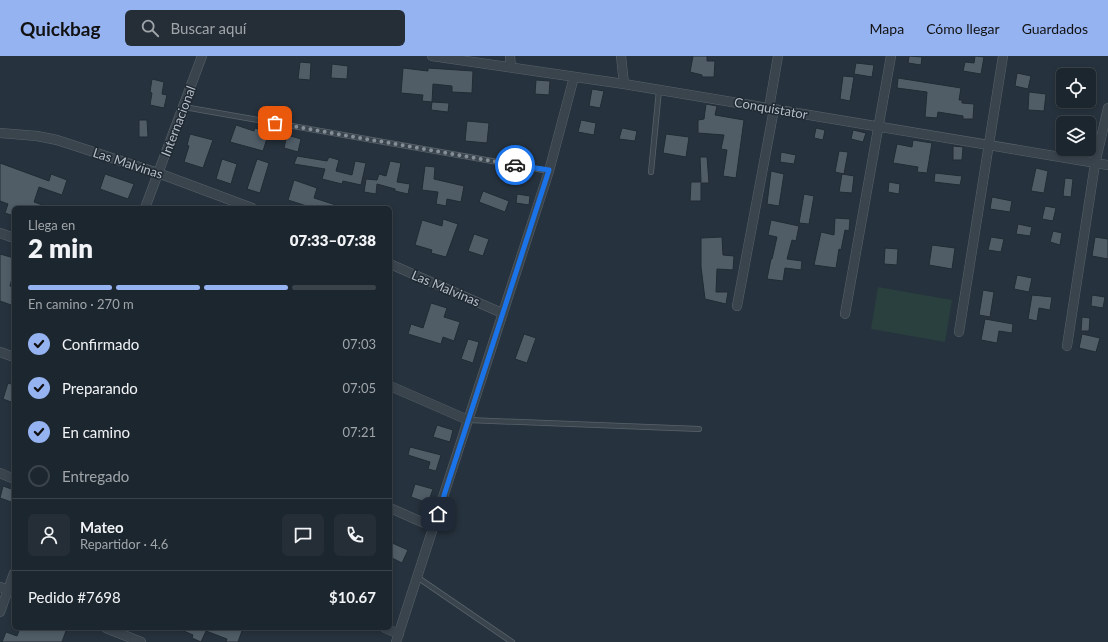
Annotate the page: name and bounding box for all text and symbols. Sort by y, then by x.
search box [125,10,405,46]
text: Quickbag [20,17,101,40]
icon: search [139,17,161,39]
text: Buscar aquí [171,19,246,37]
text: Mapa [870,20,904,37]
text: Cómo llegar [926,20,1000,37]
text: Guardados [1022,20,1088,37]
map controls [1056,68,1096,156]
button: locate [1056,68,1096,108]
street label: Internacional [157,84,199,158]
street label: Conquistator [733,94,809,122]
pin [258,106,292,140]
icon: bag [264,112,286,134]
button: layers [1056,116,1096,156]
street label: Las Malvinas [91,144,165,182]
courier [495,145,535,185]
icon: car [504,154,526,176]
text: Llega en [28,217,75,233]
text: 07:33–07:38 [290,231,376,249]
text: 2 min [28,232,93,264]
street label: Las Malvinas [409,266,483,310]
text: En camino · 270 m [28,296,134,312]
icon: check [28,333,50,355]
text: Confirmado [62,335,139,353]
text: 07:03 [343,336,376,352]
icon: check [28,377,50,399]
text: Preparando [62,379,138,397]
text: 07:05 [343,380,376,396]
icon: check [28,421,50,443]
text: En camino [62,423,130,441]
text: 07:21 [343,424,376,440]
text: Entregado [62,467,129,485]
pin [421,497,455,531]
icon: home [427,503,449,525]
button: person [28,514,70,556]
button: chat [282,514,324,556]
button: phone [334,514,376,556]
text: Mateo [80,518,124,536]
text: Repartidor · 4.6 [80,536,168,552]
text: Pedido #7698 [28,588,121,606]
text: $10.67 [329,588,376,606]

